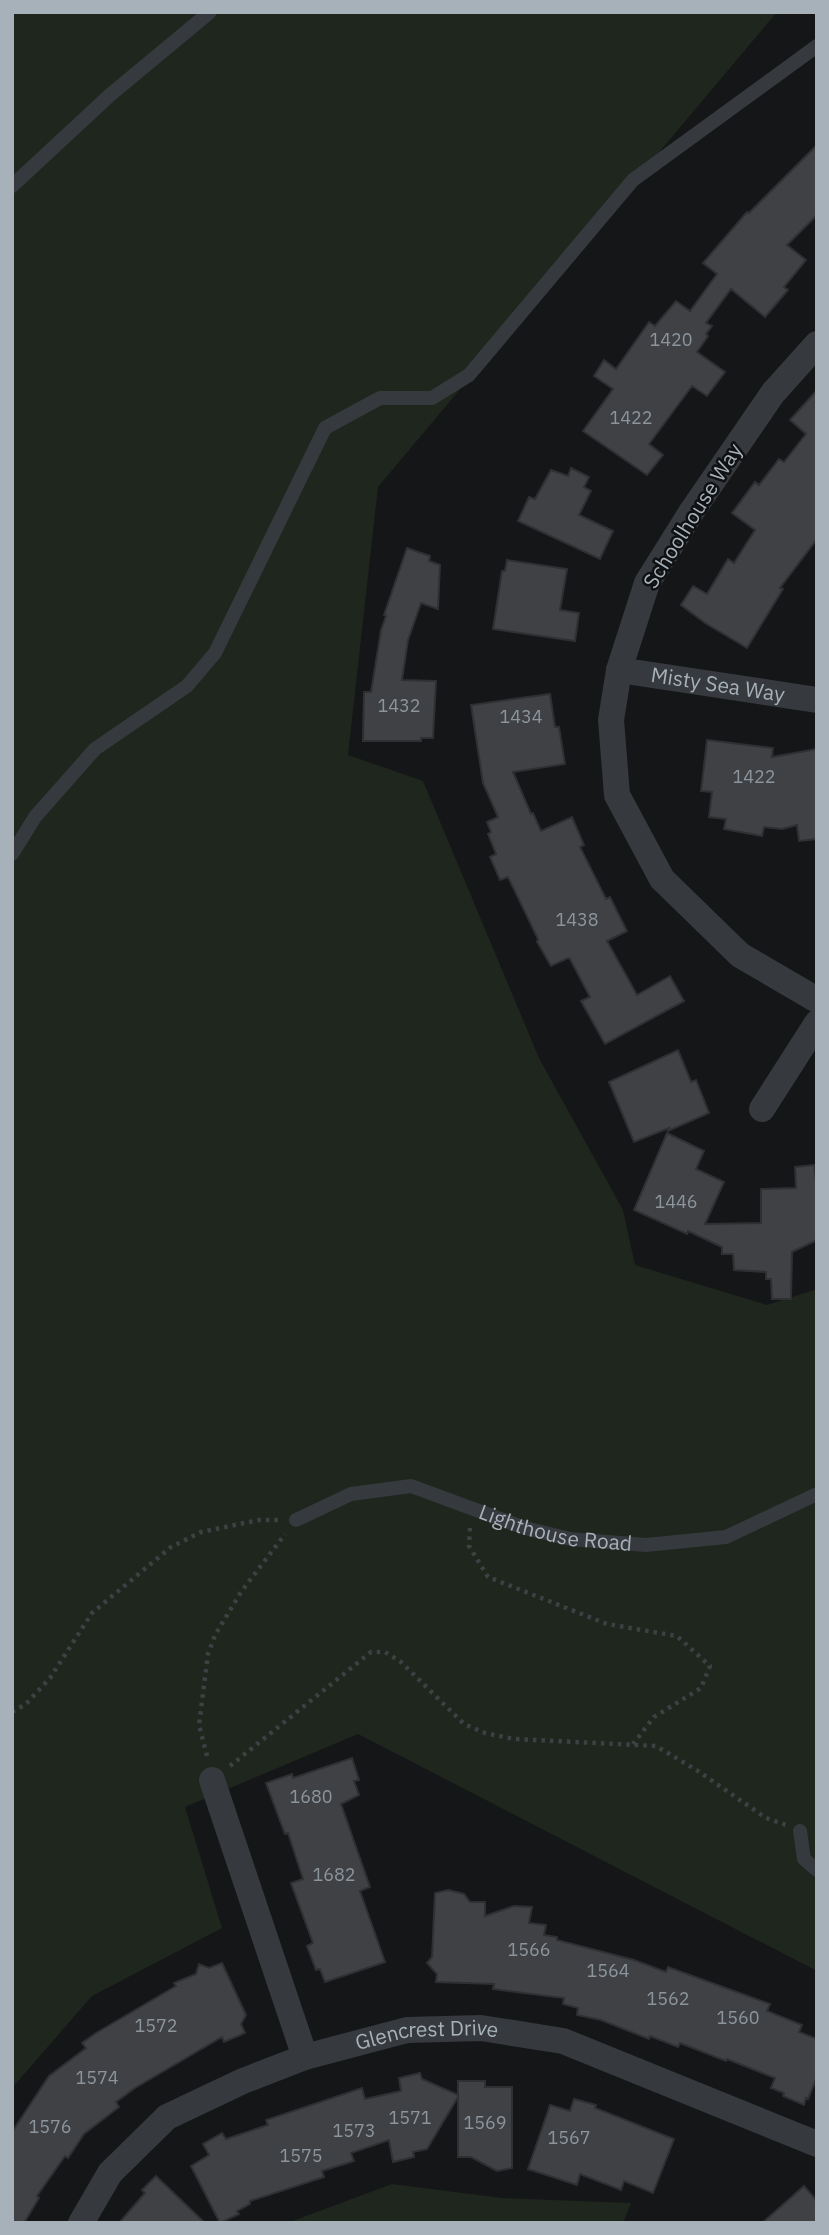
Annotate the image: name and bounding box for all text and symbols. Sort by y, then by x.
house number: 1420 [649,328,693,351]
house number: 1422 [609,406,653,429]
street label: Schoolhouse Way [636,437,748,593]
street label: Misty Sea Way [649,660,787,708]
house number: 1432 [377,694,421,717]
house number: 1434 [499,705,543,728]
house number: 1422 [732,765,776,788]
house number: 1438 [555,908,599,931]
house number: 1446 [654,1190,698,1213]
street label: Lighthouse Road [475,1497,633,1557]
house number: 1680 [289,1785,333,1808]
house number: 1682 [312,1863,356,1886]
house number: 1566 [507,1938,551,1961]
house number: 1564 [586,1959,630,1982]
house number: 1562 [646,1987,690,2010]
house number: 1560 [716,2006,760,2029]
street label: Glencrest Drive [352,2013,501,2056]
house number: 1572 [134,2014,178,2037]
house number: 1574 [75,2066,119,2089]
house number: 1571 [388,2106,432,2129]
house number: 1569 [463,2111,507,2134]
house number: 1576 [28,2115,72,2138]
house number: 1573 [332,2119,376,2142]
house number: 1567 [547,2126,591,2149]
house number: 1575 [279,2144,323,2167]

